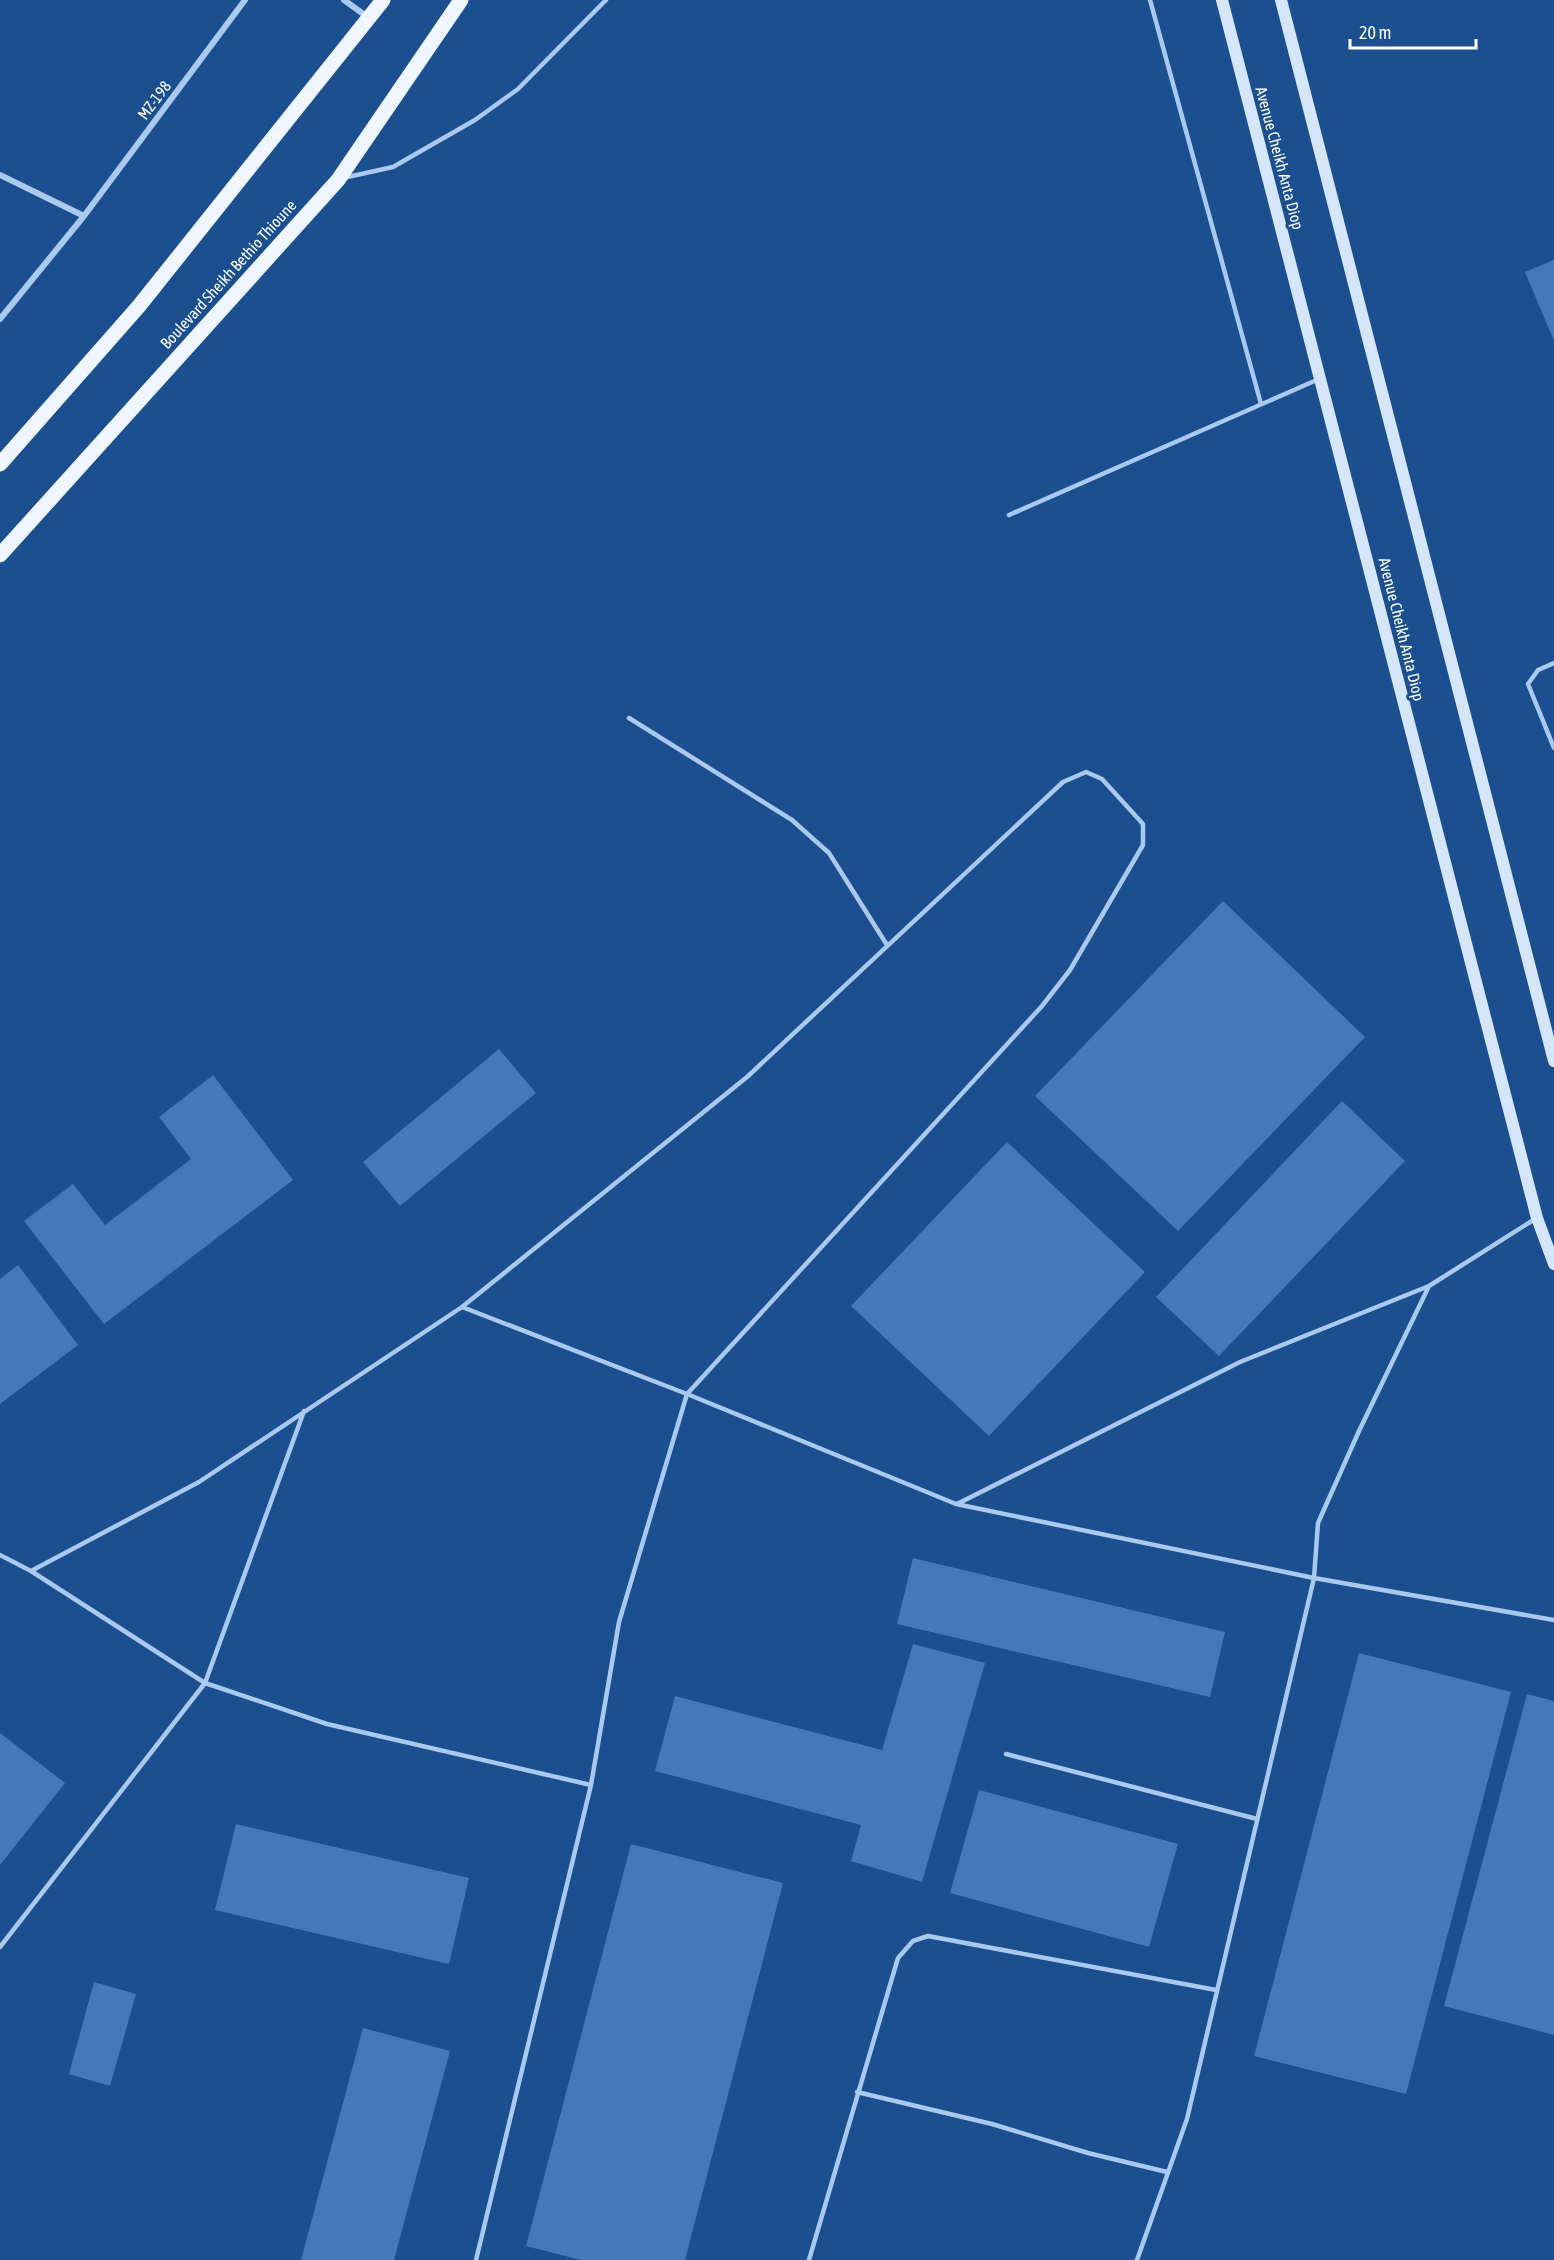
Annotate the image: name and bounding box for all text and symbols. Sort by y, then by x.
scale bar [1350,12,1476,50]
text: 20 m [1359,22,1391,43]
street label: MZ-198 [134,77,174,123]
street label: Avenue Cheikh Anta Diop [1251,85,1308,232]
street label: Boulevard Sheikh Bethio Thioune [156,196,300,352]
street label: Avenue Cheikh Anta Diop [1375,556,1429,703]

